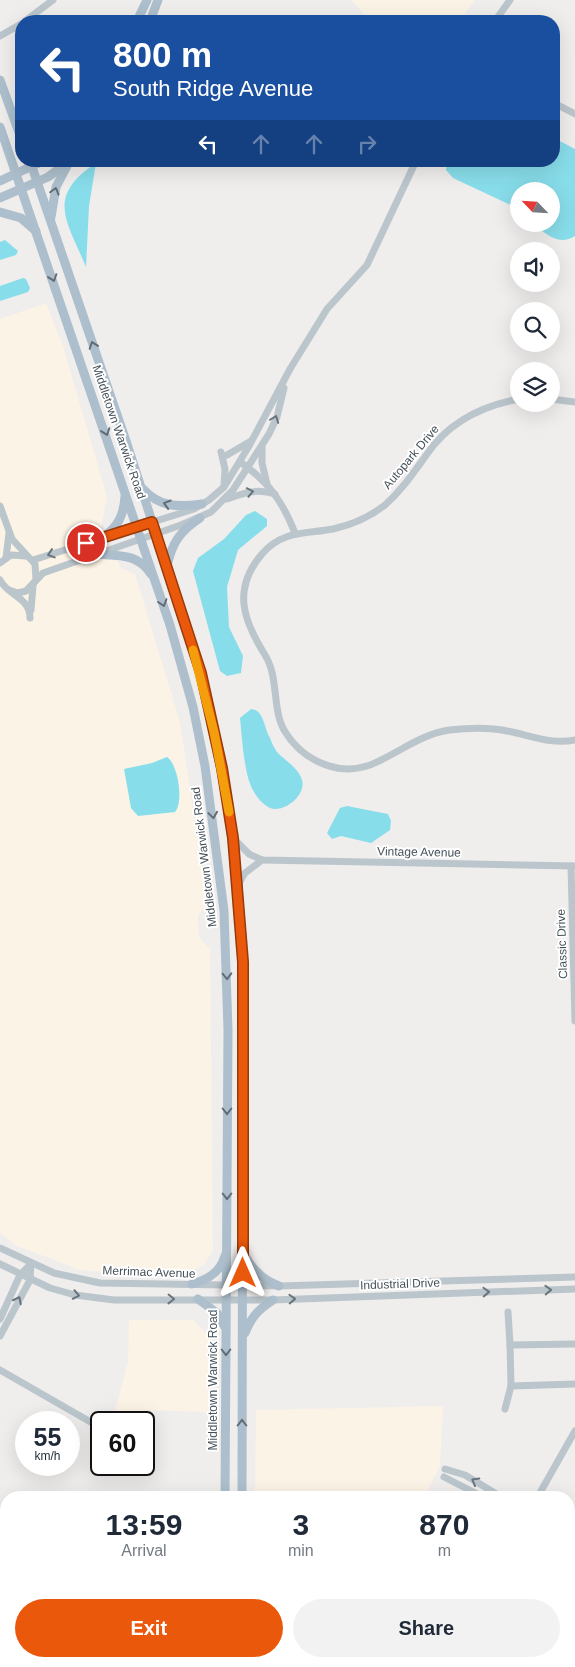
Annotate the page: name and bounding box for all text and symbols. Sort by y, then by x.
icon: left [30,35,95,100]
text: 800 m [113,35,212,74]
text: South Ridge Avenue [113,76,313,101]
icon: left [194,130,222,158]
icon: ahead [247,130,275,158]
icon: ahead [300,130,328,158]
icon: right [353,130,381,158]
north arrow [510,182,560,232]
map controls [510,182,560,412]
one-way arrow [49,186,60,195]
button: sound [510,242,560,292]
one-way arrow [47,274,57,282]
button: search [510,302,560,352]
one-way arrow [89,341,99,350]
button: layers [510,362,560,412]
street label: Middletown Warwick Road [89,363,149,501]
one-way arrow [269,415,279,424]
street label: Autopark Drive [380,422,442,492]
one-way arrow [100,427,110,436]
one-way arrow [246,487,255,498]
one-way arrow [163,499,171,509]
pin [65,522,107,564]
icon: arrive [72,529,100,557]
one-way arrow [47,548,56,558]
one-way arrow [157,598,167,606]
street label: Middletown Warwick Road [188,786,220,928]
one-way arrow [207,811,218,819]
street label: Vintage Avenue [377,844,461,860]
street label: Classic Drive [554,908,570,979]
one-way arrow [222,973,232,981]
one-way arrow [222,1108,232,1115]
one-way arrow [222,1192,232,1200]
position arrow [216,1246,268,1298]
street label: Merrimac Avenue [102,1263,196,1281]
street label: Industrial Drive [360,1276,441,1292]
one-way arrow [545,1285,553,1296]
one-way arrow [482,1287,490,1298]
one-way arrow [71,1289,80,1299]
one-way arrow [168,1294,175,1304]
one-way arrow [288,1294,296,1304]
one-way arrow [12,1297,22,1306]
street label: Middletown Warwick Road [206,1310,220,1450]
one-way arrow [221,1349,231,1357]
speed limit sign: 60 [90,1411,155,1476]
one-way arrow [237,1419,248,1427]
text: 55 [34,1423,61,1451]
text: km/h [34,1449,61,1463]
one-way arrow [471,1478,480,1488]
text: 13:59 [106,1508,182,1541]
text: 3 [292,1508,309,1541]
text: 870 [419,1508,469,1541]
text: Arrival [121,1542,167,1559]
text: min [288,1542,314,1559]
text: m [438,1542,451,1559]
button: Exit [15,1599,283,1657]
button: Share [293,1599,560,1657]

